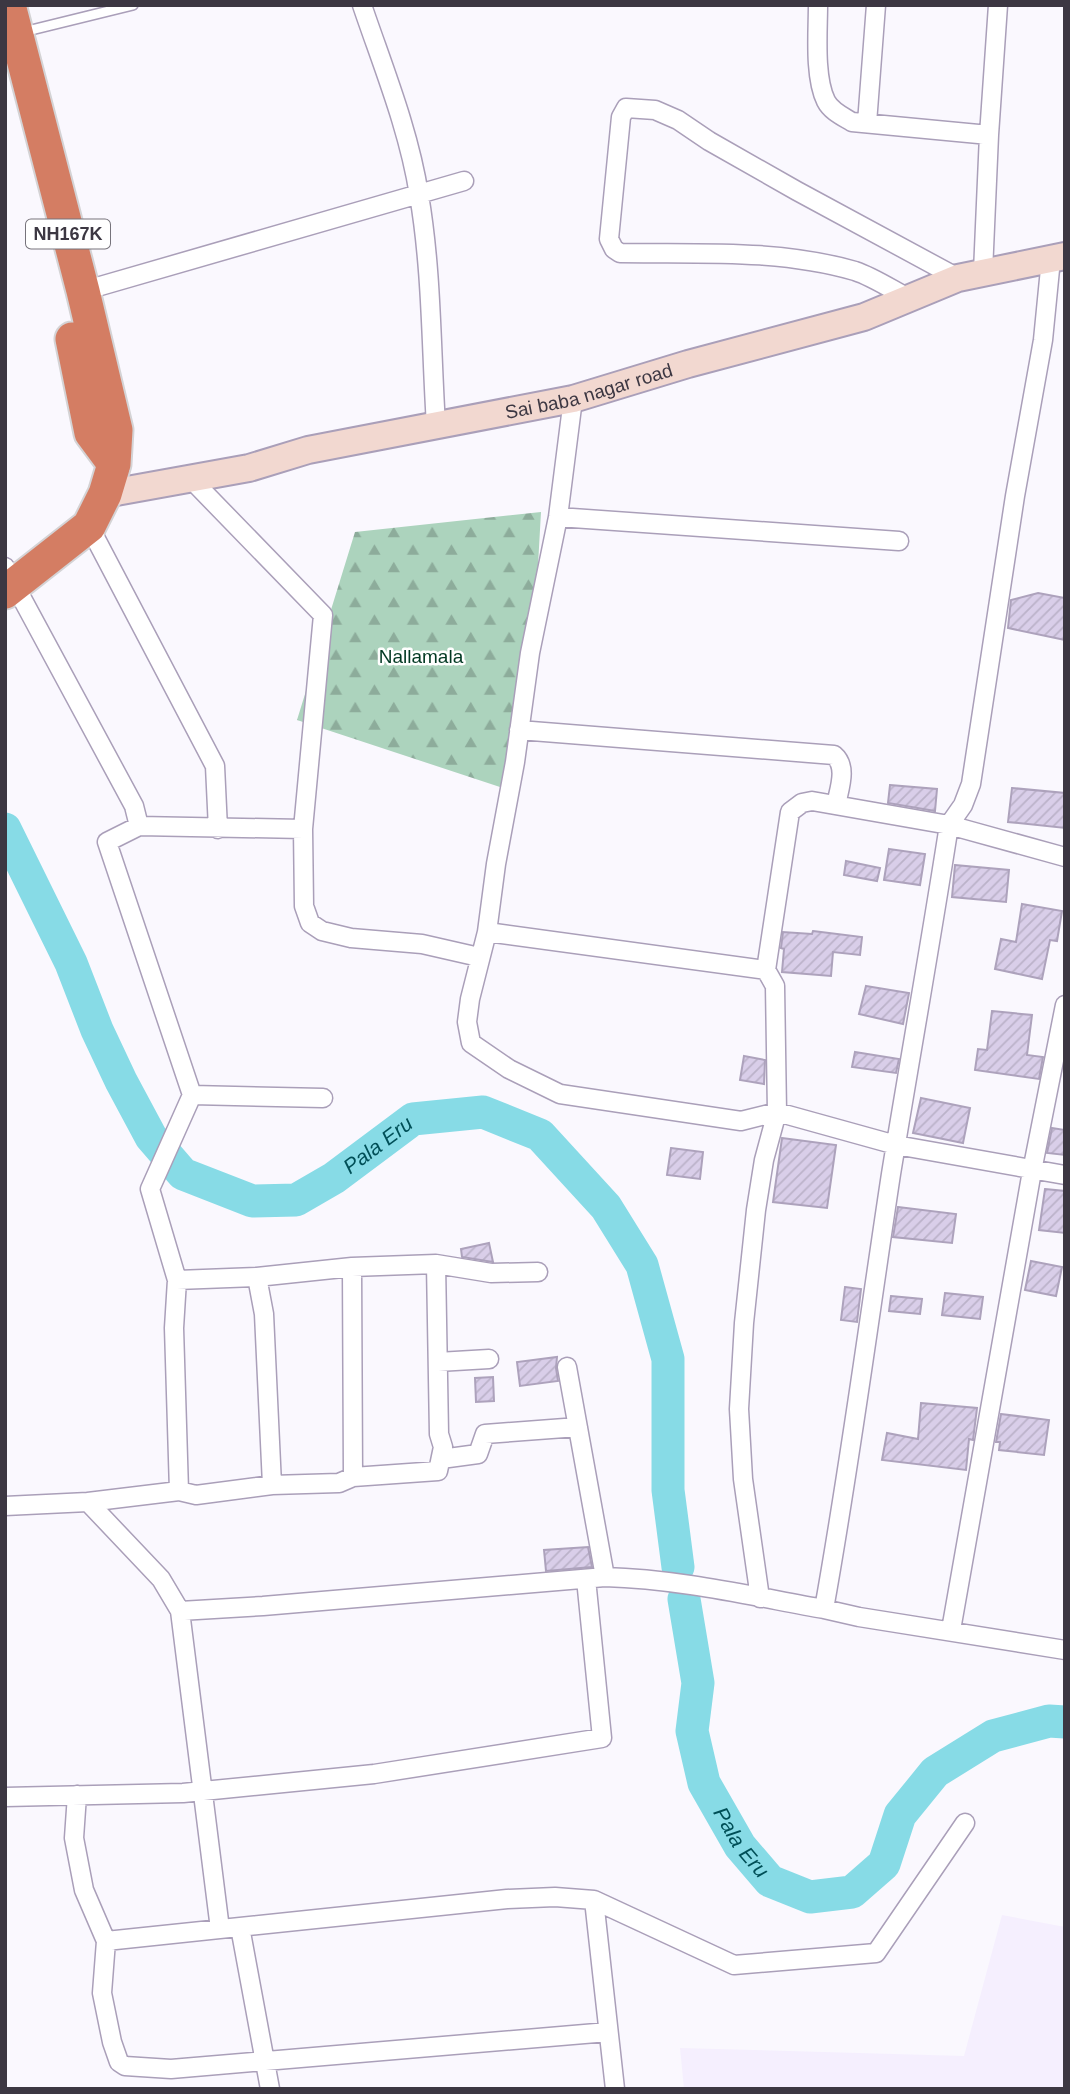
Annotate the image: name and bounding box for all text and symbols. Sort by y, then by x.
road number: NH167K [26,220,110,248]
street label: Sai baba nagar road [503,359,675,423]
park label: Nallamala [379,646,464,667]
water label: Pala Eru [339,1111,417,1178]
water label: Pala Eru [709,1803,774,1882]

